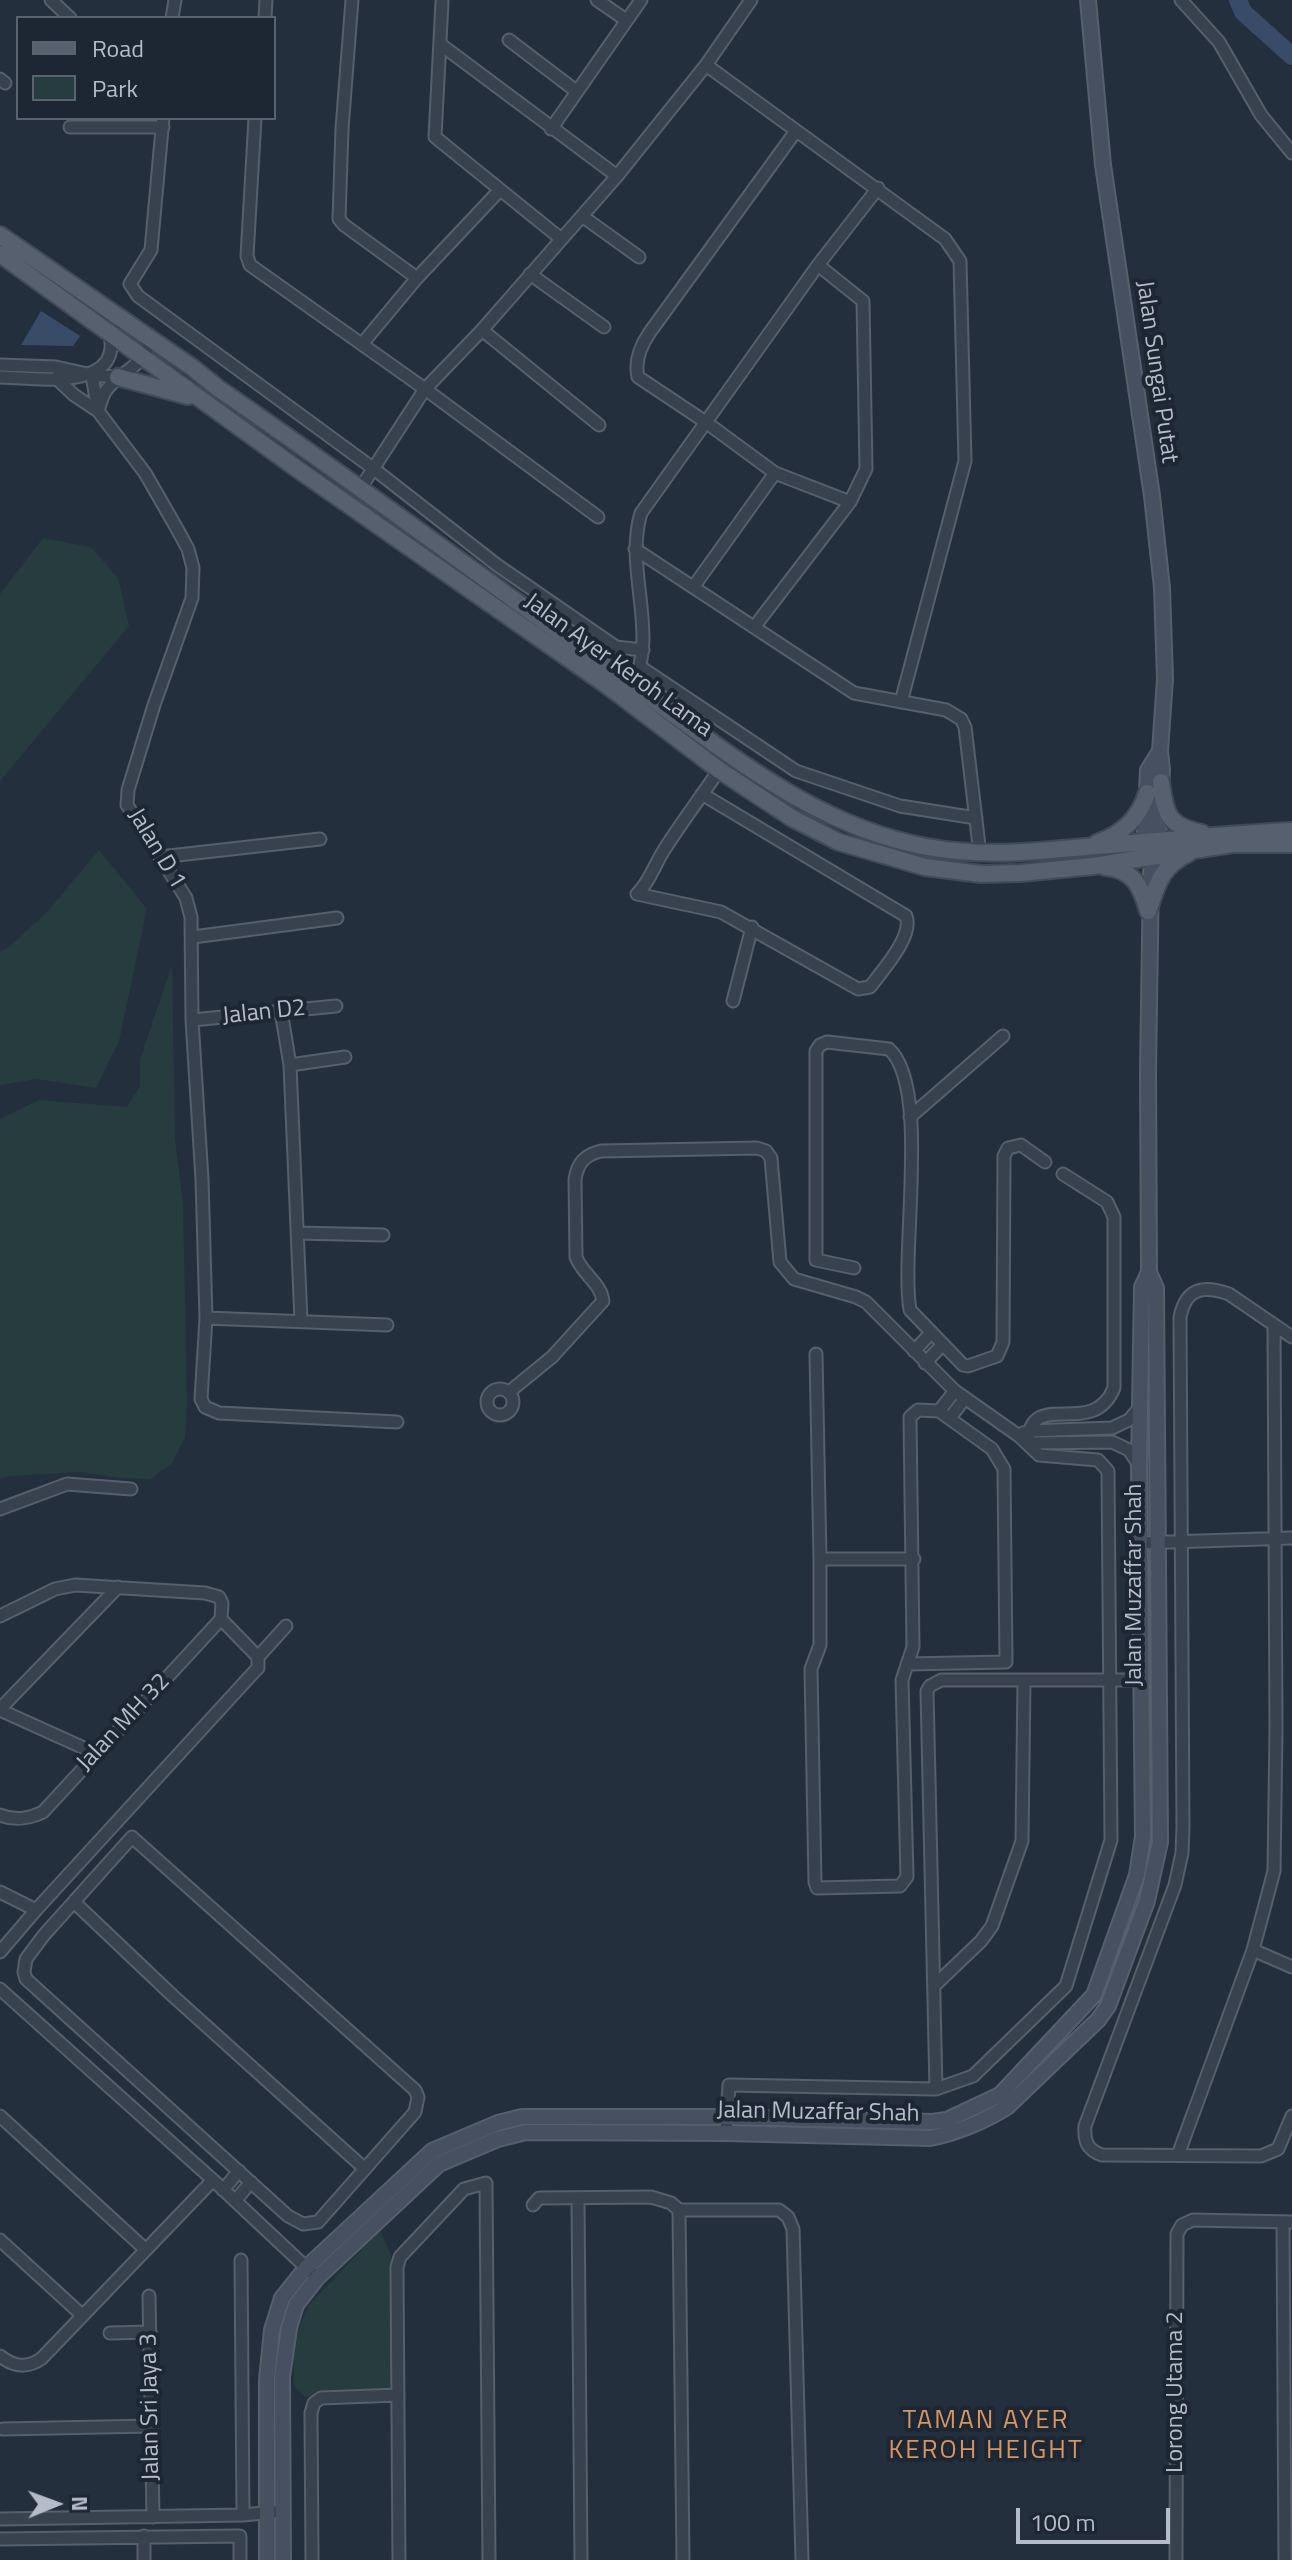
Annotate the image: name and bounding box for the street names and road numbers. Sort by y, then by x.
street label: Jalan Sungai Putat [1129,279,1183,465]
street label: Jalan Ayer Keroh Lama [518,588,718,744]
street label: Jalan D 1 [121,803,191,895]
street label: Jalan D2 [221,994,307,1032]
street label: Jalan Muzaffar Shah [1121,1484,1149,1686]
street label: Jalan MH 32 [71,1668,177,1778]
street label: Jalan Muzaffar Shah [716,2097,920,2129]
street label: Lorong Utama 2 [1162,2311,1190,2473]
street label: Jalan Sri Jaya 3 [135,2333,167,2481]

